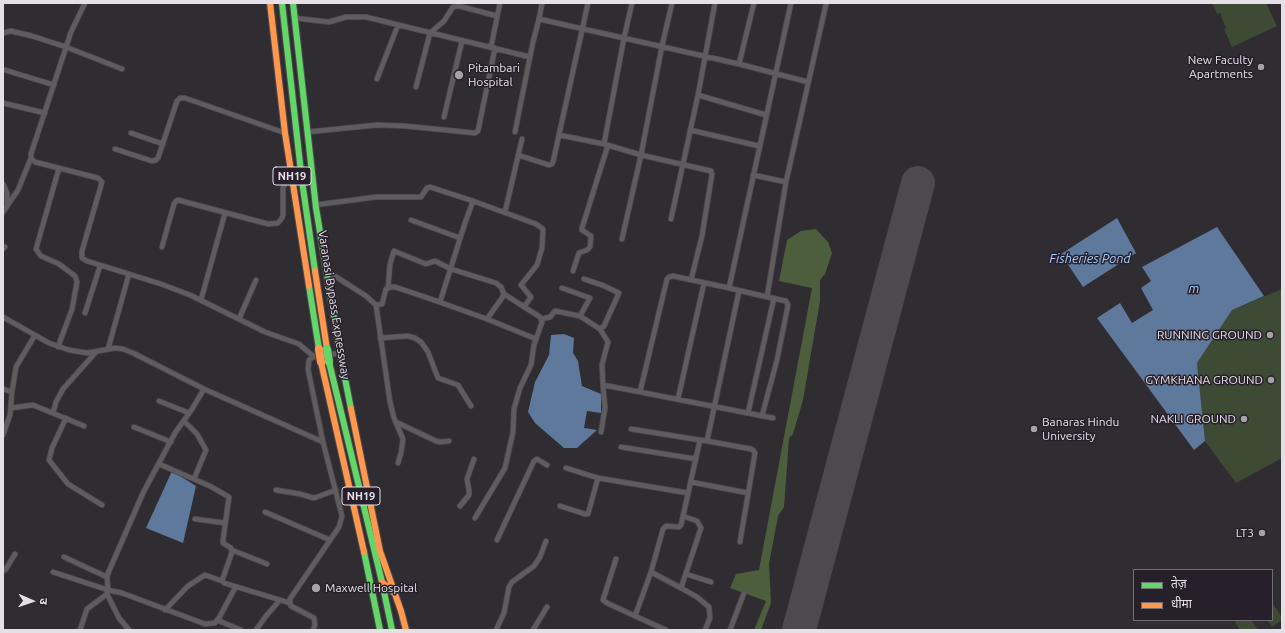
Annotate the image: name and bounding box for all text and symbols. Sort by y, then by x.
place label: New Faculty Apartments [1188,53,1253,81]
place label: Pitambari Hospital [468,61,520,89]
marker: New Faculty Apartments [1256,62,1266,72]
marker: Pitambari Hospital [453,69,465,81]
road number: NH19 [273,167,311,185]
street label: Varanasi Bypass Expressway [315,229,353,381]
water label: Fisheries Pond [1049,251,1131,267]
water label: m [1189,281,1199,297]
place label: RUNNING GROUND [1157,328,1262,342]
marker: RUNNING GROUND [1265,330,1275,340]
place label: GYMKHANA GROUND [1145,373,1263,387]
marker: GYMKHANA GROUND [1266,375,1276,385]
place label: NAKLI GROUND [1150,412,1236,426]
marker: NAKLI GROUND [1239,414,1249,424]
place label: Banaras Hindu University [1042,415,1119,443]
marker: Banaras Hindu University [1029,424,1039,434]
road number: NH19 [342,487,380,505]
place label: LT3 [1236,526,1254,540]
marker: LT3 [1257,528,1267,538]
legend [1133,569,1273,621]
text: तेज़ [1171,577,1187,590]
north arrow [12,581,52,621]
place label: Maxwell Hospital [325,581,417,595]
marker: Maxwell Hospital [310,582,322,594]
text: धीमा [1171,597,1192,610]
text: उ [38,598,50,605]

